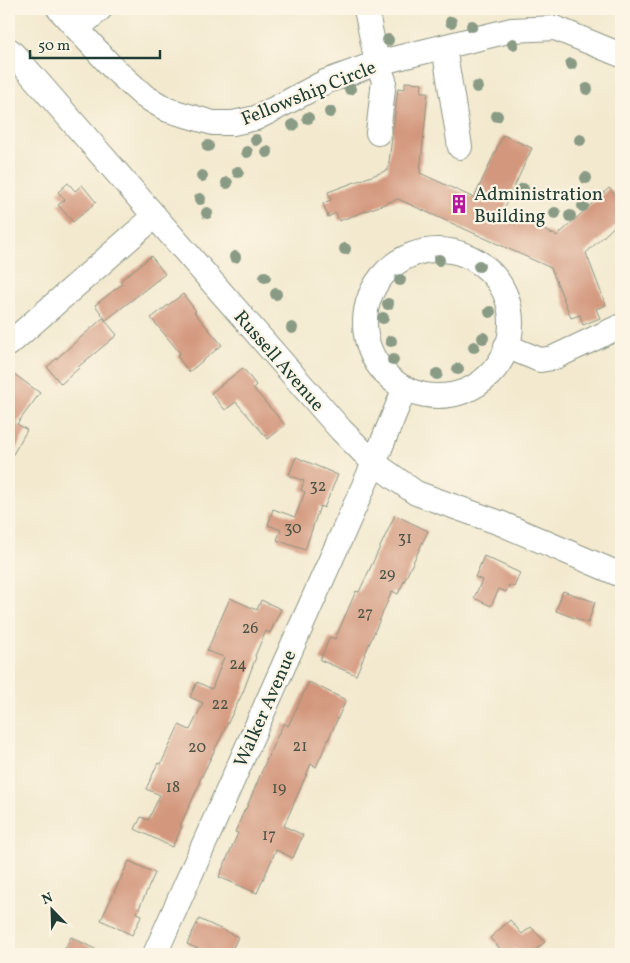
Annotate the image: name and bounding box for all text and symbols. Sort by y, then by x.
scale bar [30,28,160,60]
text: 50 m [38,36,70,57]
street label: Fellowship Circle [237,55,380,133]
place label: Administration Building [474,182,603,230]
building icon: Administration Building [448,193,470,215]
street label: Russell Avenue [227,305,330,417]
house number: 32 [310,476,326,498]
house number: 30 [284,518,302,540]
house number: 31 [398,528,412,550]
house number: 29 [379,564,395,586]
house number: 27 [357,603,373,625]
house number: 26 [242,618,258,640]
street label: Walker Avenue [228,646,303,772]
house number: 24 [229,654,247,676]
house number: 22 [211,694,229,716]
house number: 21 [293,736,307,758]
house number: 20 [188,737,206,759]
house number: 18 [166,777,180,799]
house number: 19 [272,778,286,800]
house number: 17 [262,825,276,847]
north arrow [28,886,78,936]
text: N [39,889,56,910]

